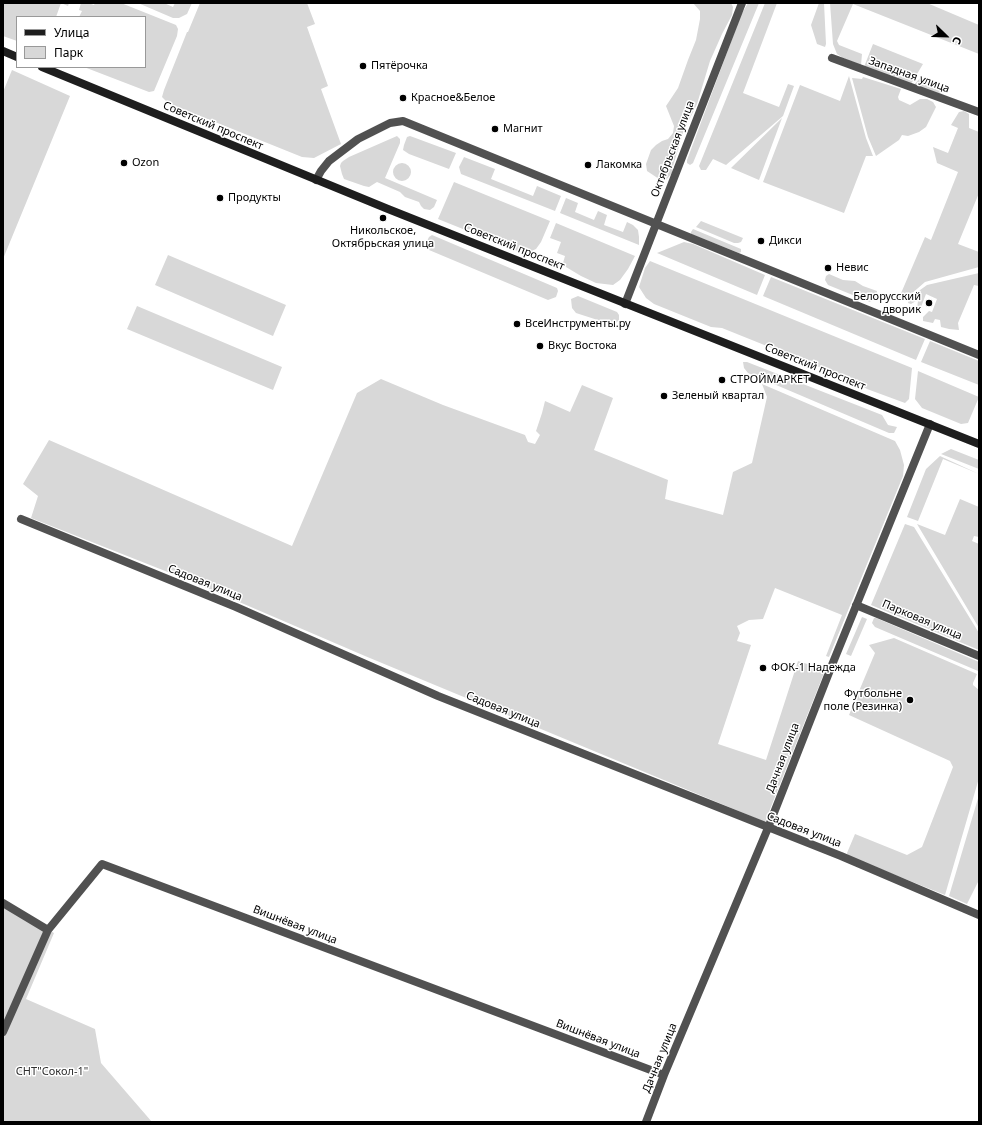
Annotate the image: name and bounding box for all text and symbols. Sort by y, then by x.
legend [16,16,146,68]
north arrow [926,16,966,56]
text: Улица [54,24,89,41]
text: С [949,35,966,47]
text: Парк [54,44,83,61]
street label: Западная улица [867,54,951,96]
place label: Пятёрочка [371,59,428,73]
marker: Пятёрочка [358,61,368,71]
place label: Красное&Белое [411,91,495,105]
marker: Красное&Белое [398,93,408,103]
street label: Советский проспект [161,99,265,153]
street label: Октябрьская улица [648,99,698,199]
place label: Магнит [503,122,543,136]
marker: Магнит [490,124,500,134]
place label: Ozon [132,156,159,170]
marker: Ozon [119,158,129,168]
place label: Лакомка [596,158,642,172]
marker: Лакомка [583,160,593,170]
place label: Продукты [228,191,281,205]
marker: Продукты [215,193,225,203]
marker: Никольское, Октябрьская улица [378,213,388,223]
street label: Советский проспект [462,221,566,273]
place label: Никольское, Октябрьская улица [332,224,434,250]
place label: Дикси [769,234,802,248]
marker: Дикси [756,236,766,246]
place label: Невис [836,261,869,275]
marker: Невис [823,263,833,273]
place label: Белорусский дворик [853,290,921,316]
marker: Белорусский дворик [924,298,934,308]
place label: ВсеИнструменты.ру [525,317,631,331]
marker: ВсеИнструменты.ру [512,319,522,329]
place label: Вкус Востока [548,339,617,353]
marker: Вкус Востока [535,341,545,351]
street label: Советский проспект [763,341,867,393]
place label: СТРОЙМАРКЕТ [730,373,809,387]
marker: СТРОЙМАРКЕТ [717,375,727,385]
place label: Зеленый квартал [672,389,764,403]
marker: Зеленый квартал [659,391,669,401]
street label: Садовая улица [166,562,244,604]
street label: Парковая улица [880,597,964,643]
place label: ФОК-1 Надежда [771,661,856,675]
marker: ФОК-1 Надежда [758,663,768,673]
place label: Футбольне поле (Резинка) [824,687,902,713]
street label: Садовая улица [464,689,542,731]
marker: Футбольне поле (Резинка) [905,695,915,705]
street label: Дачная улица [764,721,802,795]
street label: Садовая улица [765,810,843,850]
street label: Вишнёвая улица [251,903,339,947]
street label: Вишнёвая улица [554,1017,642,1061]
street label: Дачная улица [640,1021,680,1095]
park label: СНТ"Сокол-1" [16,1065,88,1079]

